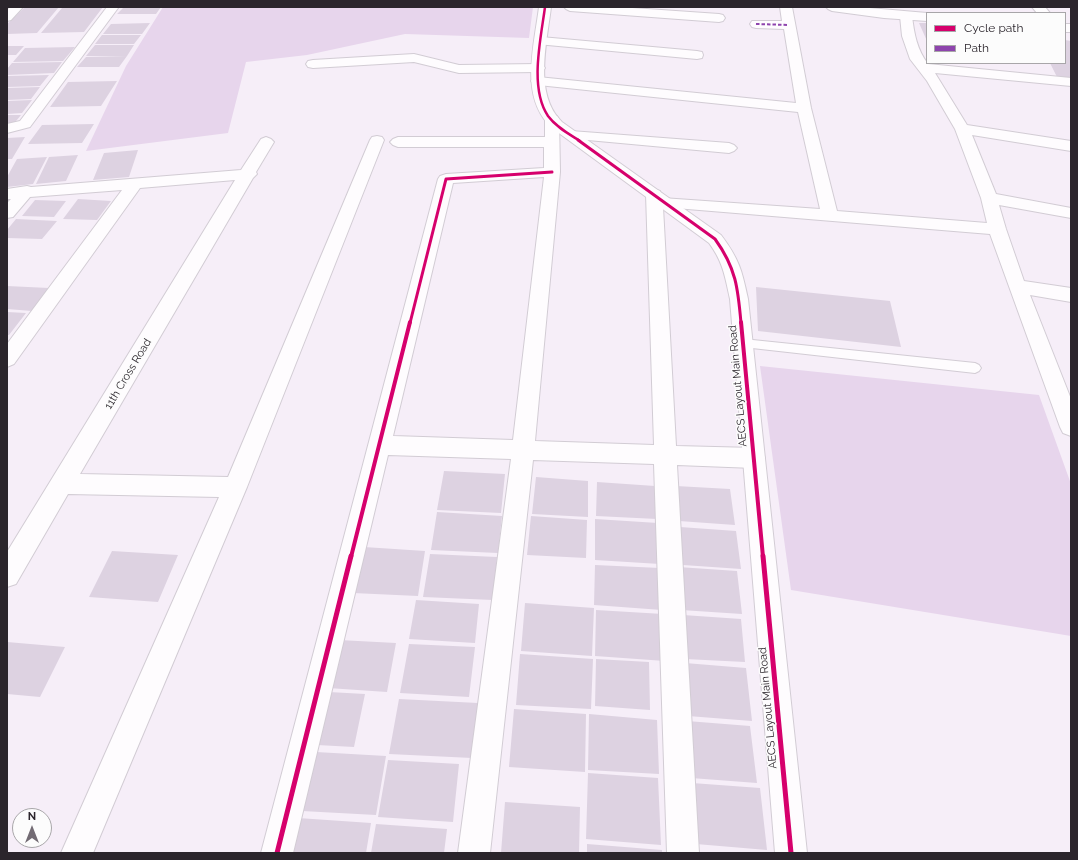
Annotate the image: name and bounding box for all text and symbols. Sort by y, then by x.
legend [926,12,1066,64]
text: Cycle path [964,21,1023,35]
text: Path [964,41,989,55]
street label: AECS Layout Main Road [726,325,750,447]
street label: 11th Cross Road [102,336,154,412]
street label: AECS Layout Main Road [756,647,780,769]
north arrow [12,808,52,848]
text: N [28,810,36,823]

